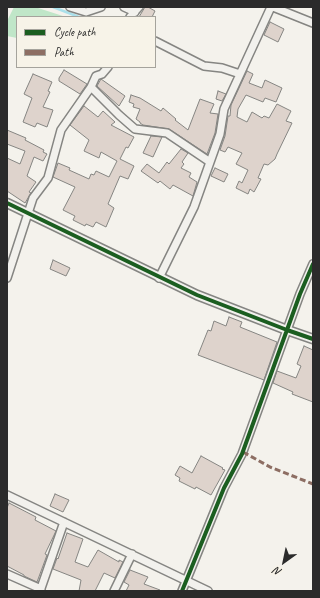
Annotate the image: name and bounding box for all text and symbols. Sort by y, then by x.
legend [16,16,156,68]
text: Cycle path [54,24,96,40]
text: Path [54,44,74,60]
north arrow [264,542,304,582]
text: N [271,564,284,580]

